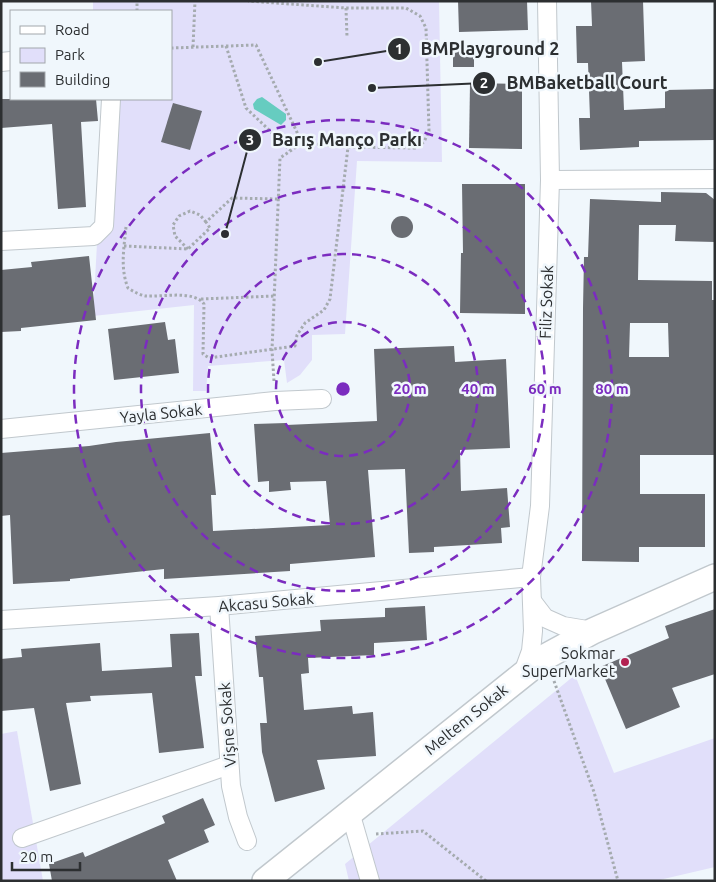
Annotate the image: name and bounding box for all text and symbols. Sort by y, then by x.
legend [10,10,172,100]
text: Road [55,21,90,38]
callout: BMPlayground 2 [386,32,570,65]
text: BMPlayground 2 [421,38,559,58]
text: 1 [395,40,403,57]
text: Park [55,46,85,63]
callout: BMBaketball Court [472,67,678,100]
text: Building [55,71,110,88]
text: BMBaketball Court [507,72,668,92]
text: 2 [480,74,488,91]
callout: Barış Manço Parkı [237,123,432,156]
text: Barış Manço Parkı [272,129,422,150]
text: 3 [246,131,254,148]
street label: Filiz Sokak [536,265,556,339]
centre of rings [334,380,352,398]
text: 20 m [393,380,427,397]
text: 40 m [461,380,495,397]
text: 60 m [528,380,562,397]
text: 80 m [595,380,629,397]
street label: Yayla Sokak [119,400,203,426]
street label: Akcasu Sokak [218,589,314,615]
place label: Sokmar SuperMarket [522,644,616,680]
marker: Sokmar SuperMarket [619,656,631,668]
street label: Meltem Sokak [421,680,511,758]
street label: Vişne Sokak [215,682,239,768]
scale bar [12,840,80,872]
text: 20 m [20,848,53,865]

